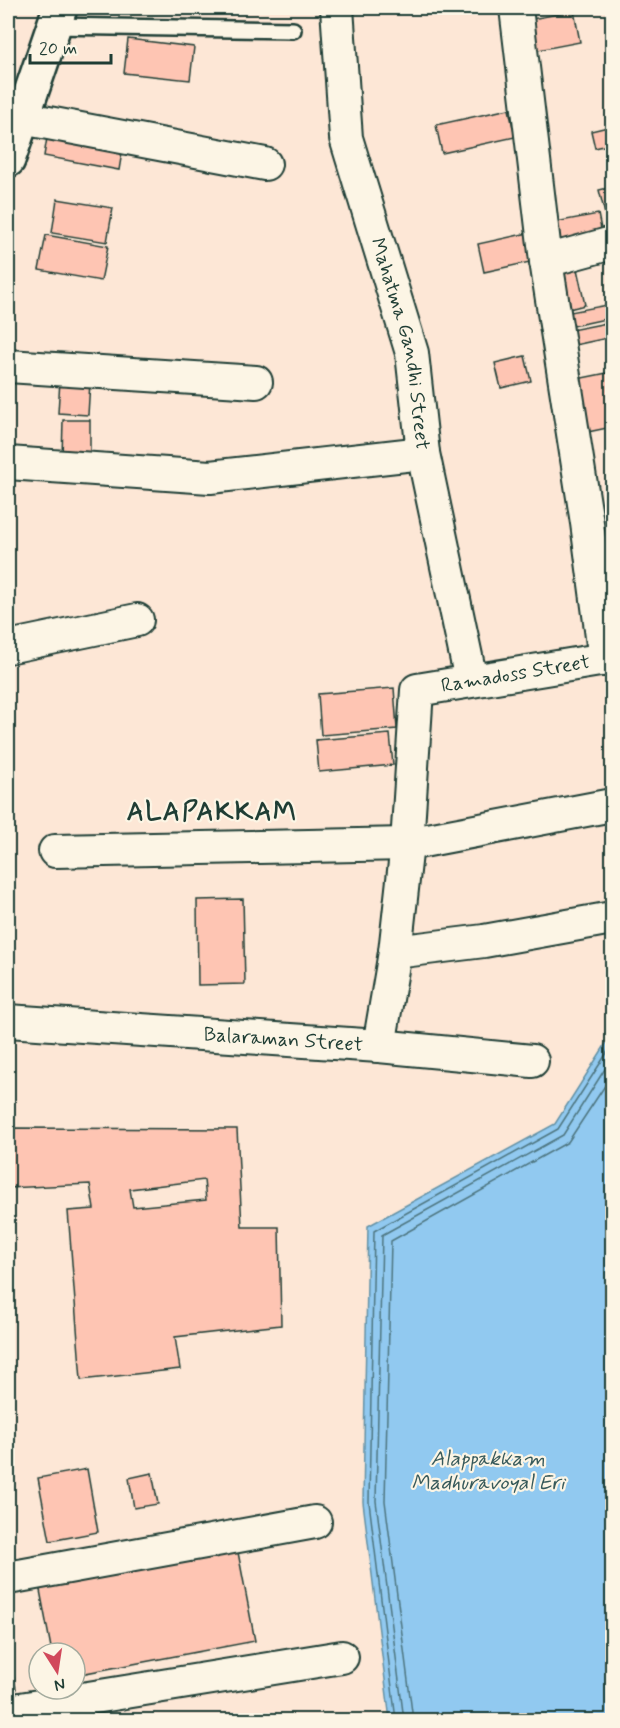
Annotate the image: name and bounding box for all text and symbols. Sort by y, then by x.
scale bar [30,27,111,65]
text: 20 m [39,37,77,61]
street label: Mahatma Gandhi Street [364,234,436,451]
street label: Ramadoss Street [439,648,592,699]
district label: ALAPAKKAM [127,796,297,830]
street label: Balaraman Street [203,1021,364,1058]
water label: Alappakkam Madhuravoyal Eri [411,1445,567,1497]
north arrow [27,1641,87,1701]
text: N [52,1673,67,1696]

